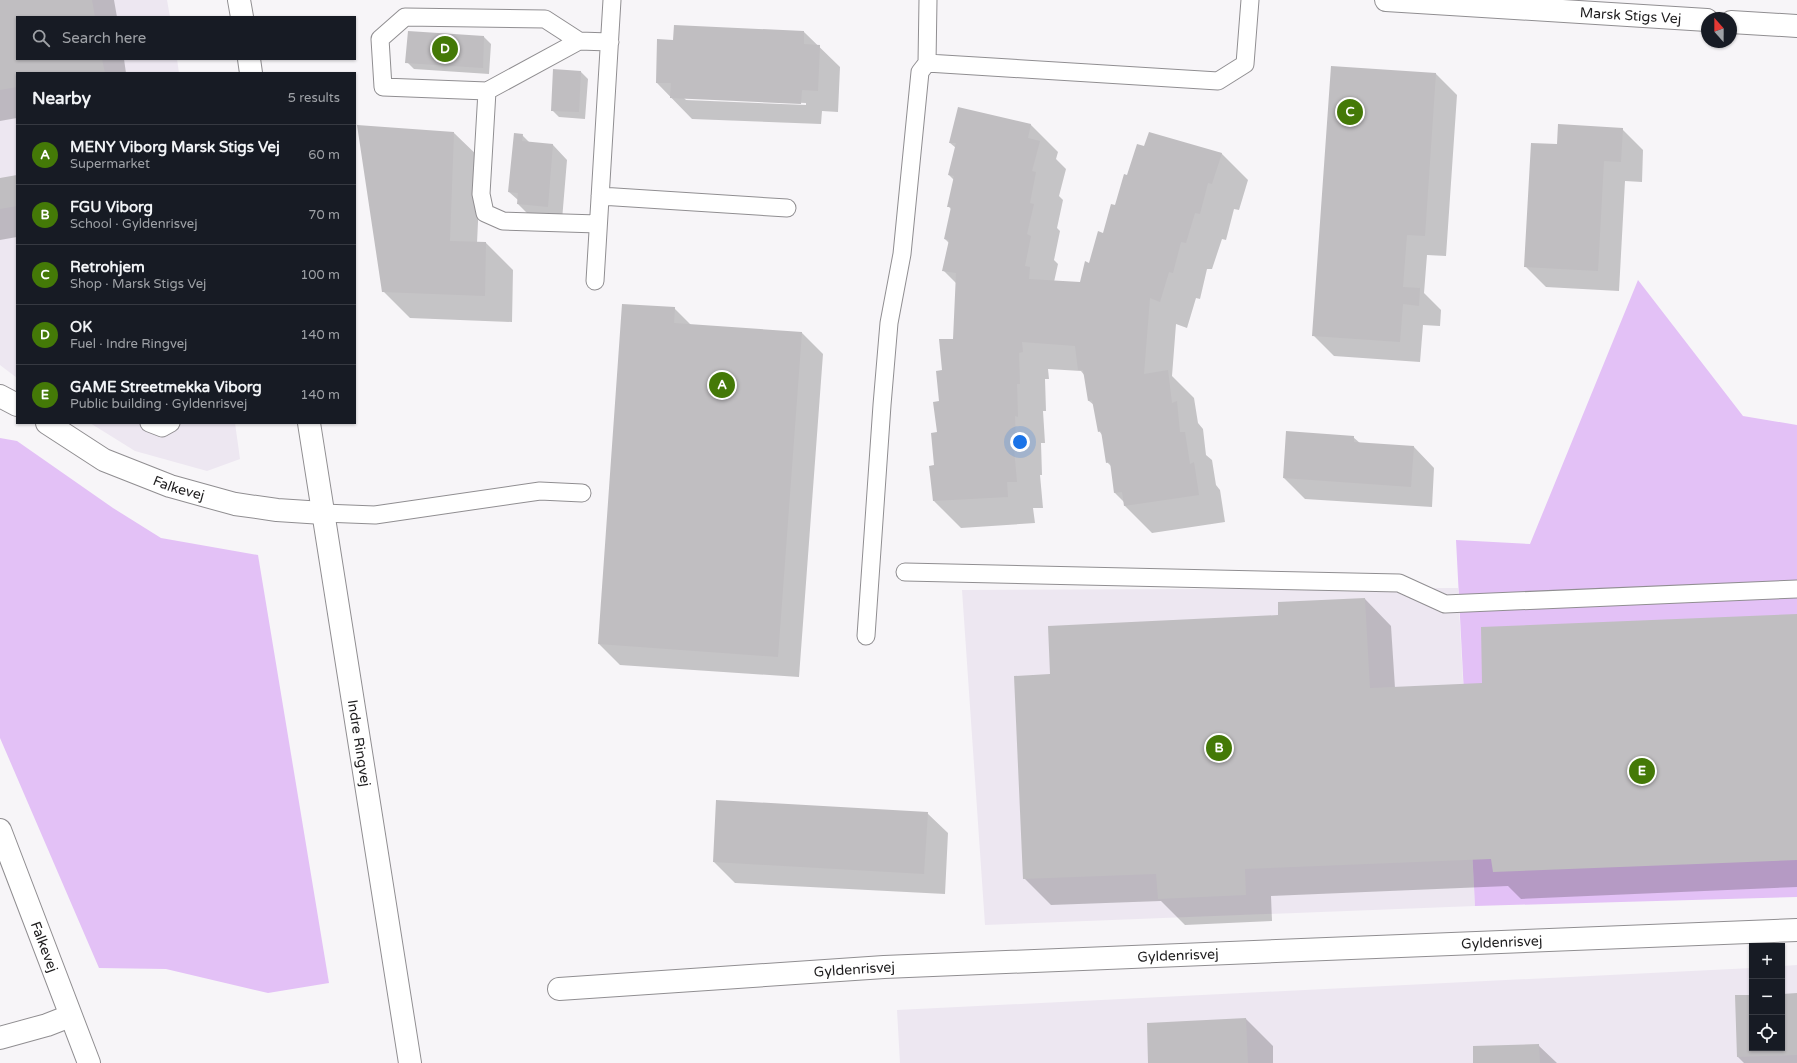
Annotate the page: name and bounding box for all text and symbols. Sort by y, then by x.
street label: Marsk Stigs Vej [1579,4,1682,27]
north arrow [1701,12,1737,48]
search box [16,16,356,60]
icon: search [30,27,52,49]
text: Search here [62,29,146,47]
pin: D [432,34,458,64]
text: Nearby [32,88,91,109]
text: 5 results [288,90,340,106]
pin: C [1337,97,1363,127]
text: MENY Viborg Marsk Stigs Vej [70,138,280,156]
text: A [40,147,50,163]
text: 60 m [308,147,340,163]
text: Supermarket [70,156,150,172]
text: FGU Viborg [70,198,153,216]
text: B [40,207,50,223]
text: 70 m [308,207,340,223]
text: School · Gyldenrisvej [70,216,197,232]
text: Retrohjem [70,258,145,276]
text: C [40,267,50,283]
text: 100 m [300,267,340,283]
text: Shop · Marsk Stigs Vej [70,276,206,292]
text: OK [70,318,92,336]
text: D [40,327,50,343]
text: 140 m [300,327,340,343]
text: Fuel · Indre Ringvej [70,336,187,352]
pin: A [709,370,735,400]
text: GAME Streetmekka Viborg [70,378,262,396]
text: E [41,387,49,403]
text: 140 m [300,387,340,403]
text: Public building · Gyldenrisvej [70,396,247,412]
your location [1010,432,1030,452]
street label: Falkevej [151,472,206,504]
street label: Indre Ringvej [344,699,374,788]
pin: B [1206,733,1232,763]
pin: E [1629,756,1655,786]
street label: Falkevej [27,919,62,975]
street label: Gyldenrisvej [1461,932,1543,953]
map controls [1749,943,1785,1051]
button: + [1749,943,1785,979]
street label: Gyldenrisvej [1137,945,1219,966]
street label: Gyldenrisvej [813,959,895,981]
button: − [1749,979,1785,1015]
button: locate [1749,1015,1785,1051]

